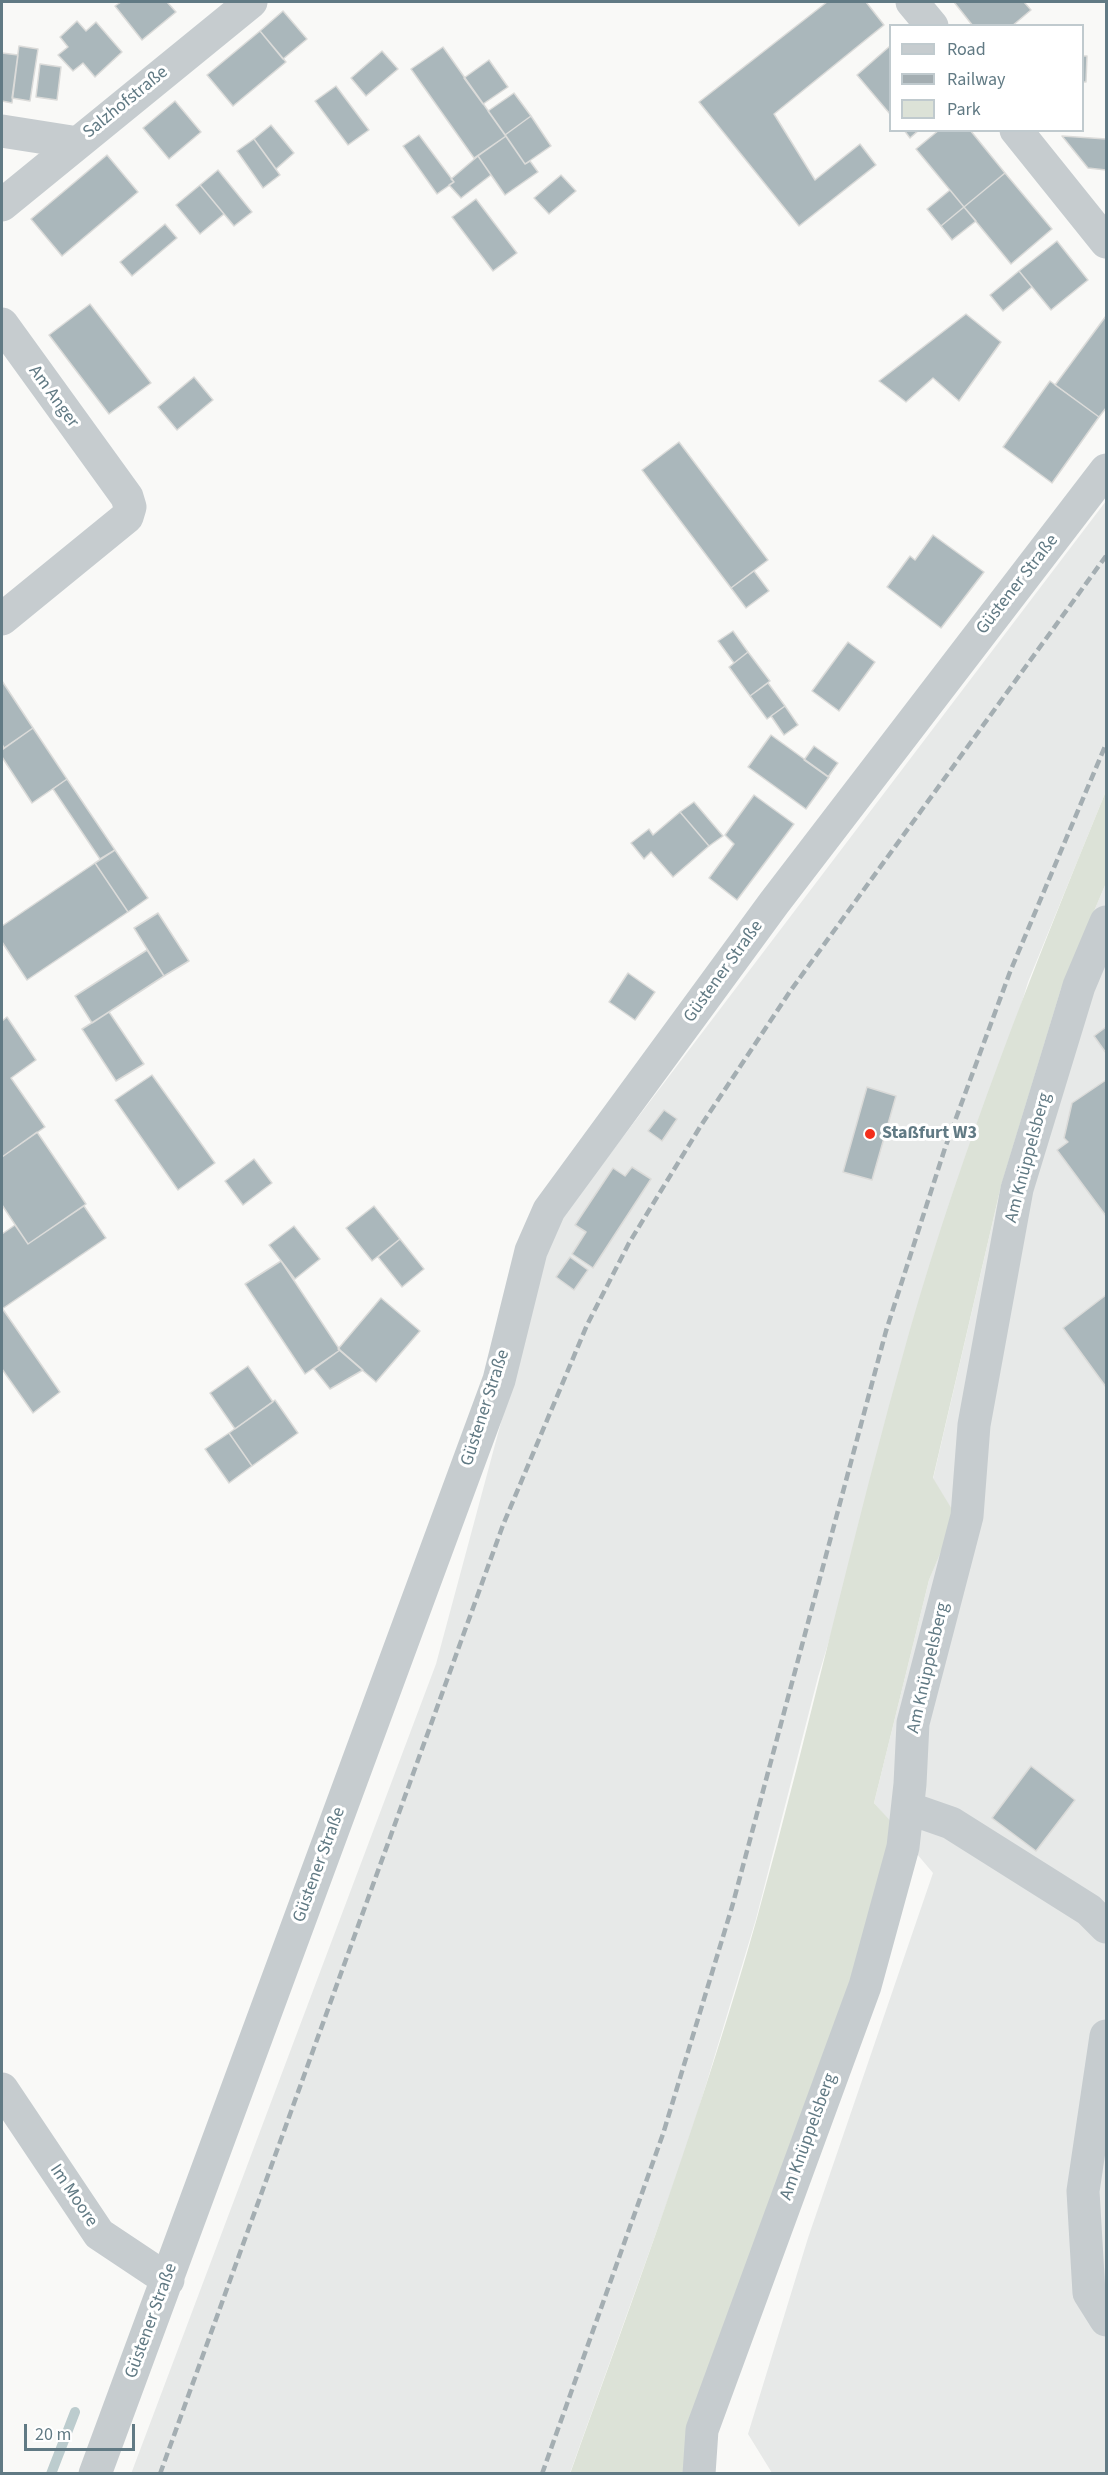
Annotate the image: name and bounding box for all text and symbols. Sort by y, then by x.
legend [889,24,1084,132]
text: Road [947,37,986,62]
street label: Salzhofstraße [79,62,173,144]
text: Railway [947,67,1006,92]
text: Park [947,97,981,122]
street label: Am Anger [23,362,83,432]
street label: Güstener Straße [972,531,1064,639]
street label: Güstener Straße [680,917,768,1027]
street label: Am Knüppelsberg [1001,1091,1057,1225]
place label: Staßfurt W3 [882,1123,977,1145]
marker: Staßfurt W3 [863,1127,877,1141]
street label: Güstener Straße [457,1347,515,1469]
street label: Am Knüppelsberg [903,1601,955,1735]
street label: Güstener Straße [289,1804,351,1926]
street label: Am Knüppelsberg [776,2071,842,2203]
street label: Im Moore [44,2161,102,2231]
street label: Güstener Straße [121,2260,183,2382]
scale bar [27,2412,138,2450]
text: 20 m [35,2422,71,2447]

